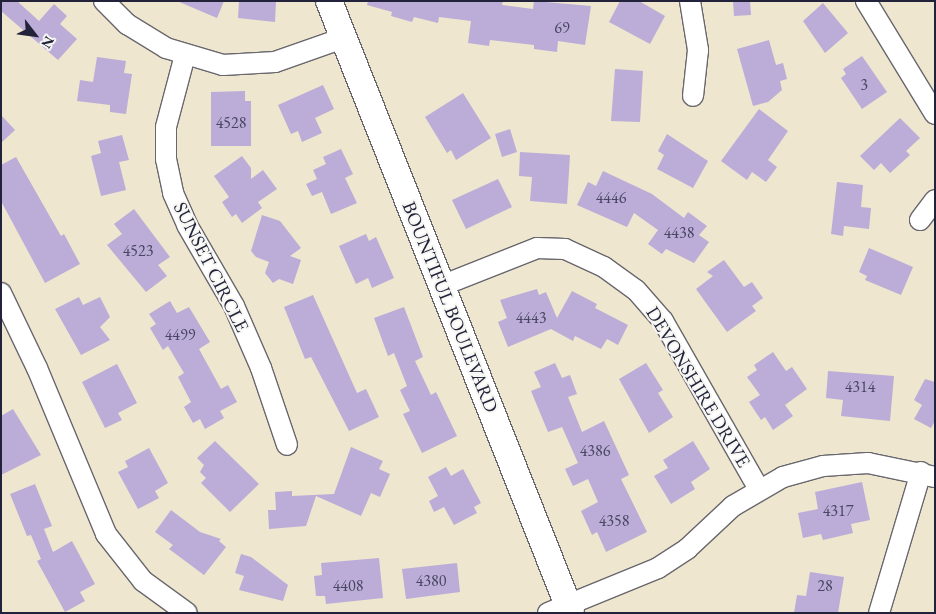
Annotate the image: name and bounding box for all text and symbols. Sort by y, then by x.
north arrow [10,10,60,60]
house number: 69 [554,18,570,38]
text: N [37,33,59,52]
house number: 3 [860,75,868,95]
house number: 4528 [216,113,246,133]
house number: 4446 [596,188,626,208]
street label: SUNSET CIRCLE [168,198,254,336]
street label: BOUNTIFUL BOULEVARD [397,198,503,416]
house number: 4438 [664,223,694,243]
house number: 4523 [123,241,153,261]
street label: DEVONSHIRE DRIVE [641,303,755,471]
house number: 4443 [516,308,546,328]
house number: 4499 [165,325,195,345]
house number: 4314 [845,377,875,397]
house number: 4386 [580,441,610,461]
house number: 4317 [823,501,853,521]
house number: 4358 [599,511,629,531]
house number: 4380 [416,571,446,591]
house number: 4408 [333,576,363,596]
house number: 28 [817,576,833,596]

